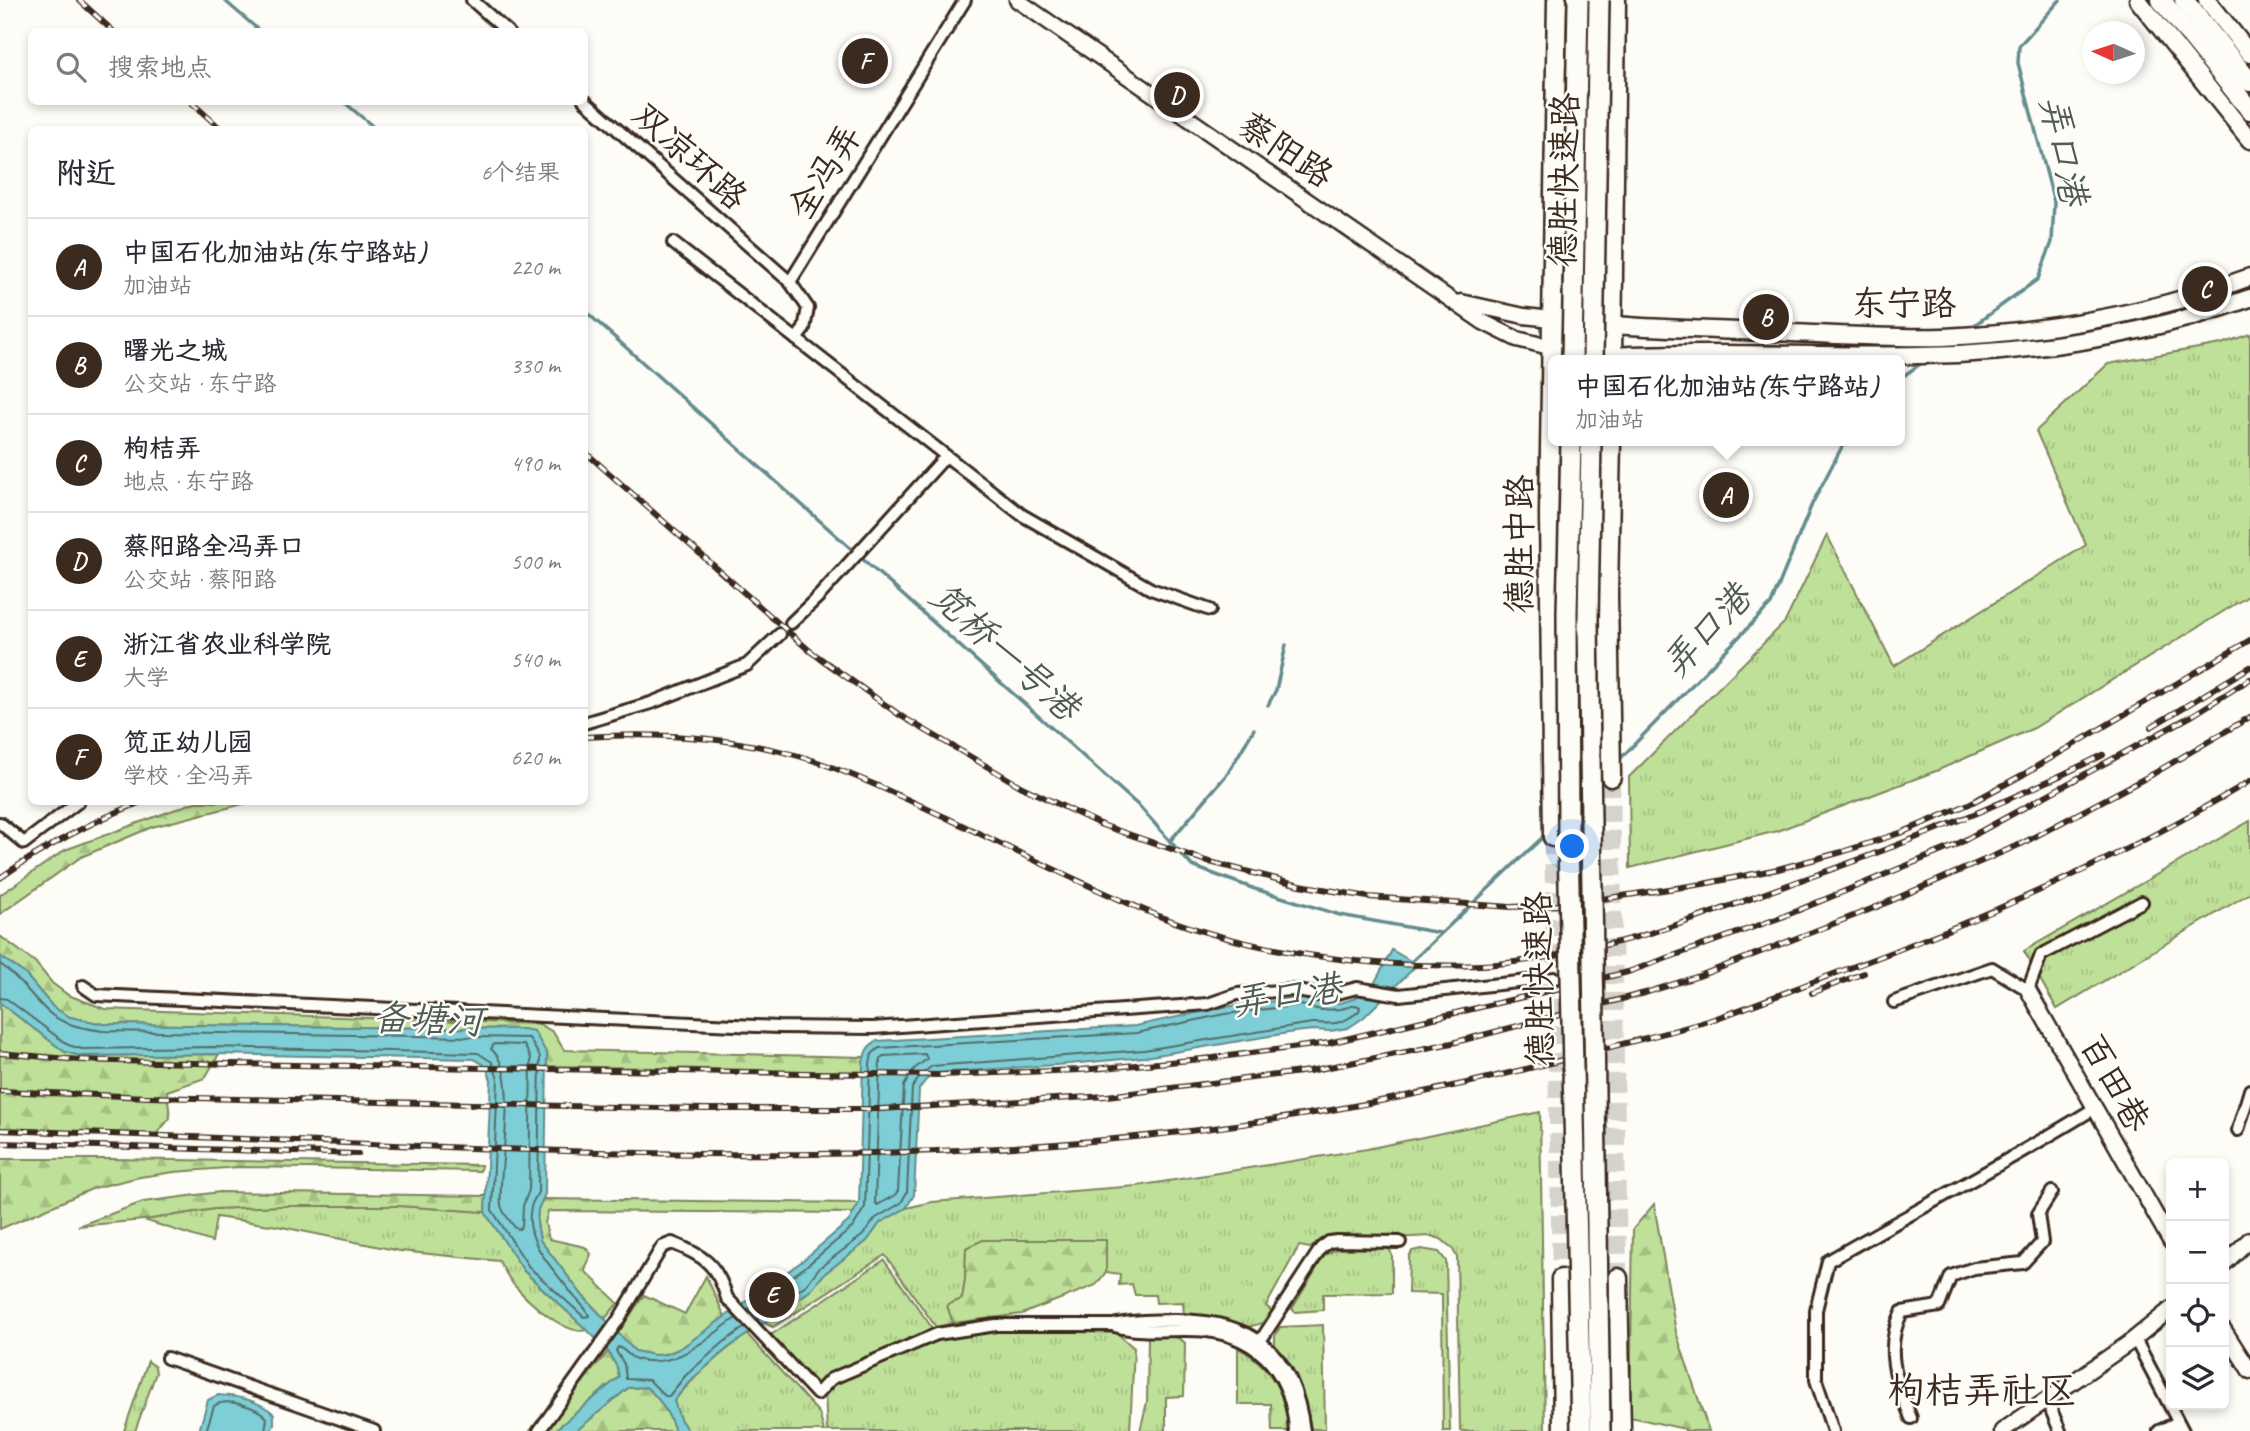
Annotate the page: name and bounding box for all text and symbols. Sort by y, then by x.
north arrow [2082,21,2145,84]
search box [28,28,588,105]
pin: F [842,35,888,87]
icon: search [52,48,90,86]
text: 搜索地点 [108,51,212,84]
pin: D [1154,69,1200,121]
water label: 弄口港 [2029,91,2099,212]
street label: 双凉环路 [623,92,757,220]
street label: 德胜快速路 [1540,92,1588,268]
street label: 蔡阳路 [1230,102,1342,198]
street label: 全冯弄 [778,116,872,228]
text: 附近 [56,154,116,192]
text: 6个结果 [481,158,560,187]
text: 中国石化加油站(东宁路站) [123,236,426,269]
text: A [73,253,85,282]
text: 220 m [511,253,560,282]
pin: C [2182,263,2228,315]
text: 加油站 [123,271,192,300]
street label: 东宁路 [1851,281,1957,326]
pin: B [1743,291,1789,343]
text: 曙光之城 [123,334,227,367]
text: B [73,351,85,380]
text: 330 m [511,351,560,380]
popup [1548,355,1905,446]
text: 公交站 · 东宁路 [123,369,276,398]
text: 中国石化加油站(东宁路站) [1575,370,1878,403]
text: 加油站 [1575,405,1644,434]
text: 枸桔弄 [123,432,201,465]
text: C [74,449,84,478]
text: 490 m [511,449,560,478]
text: 地点 · 东宁路 [123,467,253,496]
pin: A [1703,469,1749,521]
street label: 德胜中路 [1497,474,1542,614]
text: 蔡阳路全冯弄口 [123,530,305,563]
text: D [72,547,86,576]
text: 500 m [511,547,560,576]
text: 公交站 · 蔡阳路 [123,565,276,594]
water label: 笕桥一号港 [921,572,1092,732]
water label: 弄口港 [1651,572,1763,688]
text: 浙江省农业科学院 [123,628,331,661]
text: E [73,645,85,674]
text: 540 m [511,645,560,674]
text: 大学 [123,663,169,692]
text: 笕正幼儿园 [123,726,253,759]
text: F [74,743,84,772]
text: 620 m [511,743,560,772]
text: 学校 · 全冯弄 [123,761,253,790]
your location [1555,829,1589,863]
street label: 德胜快速路 [1515,891,1563,1067]
water label: 弄口港 [1228,964,1347,1026]
water label: 备塘河 [372,994,489,1045]
street label: 百田巷 [2070,1026,2160,1140]
map controls [2166,1158,2229,1410]
button: + [2166,1158,2229,1221]
button: − [2166,1221,2229,1284]
pin: E [749,1269,795,1321]
button: locate [2166,1284,2229,1347]
button: layers [2166,1347,2229,1410]
district label: 枸桔弄社区 [1887,1367,2077,1414]

